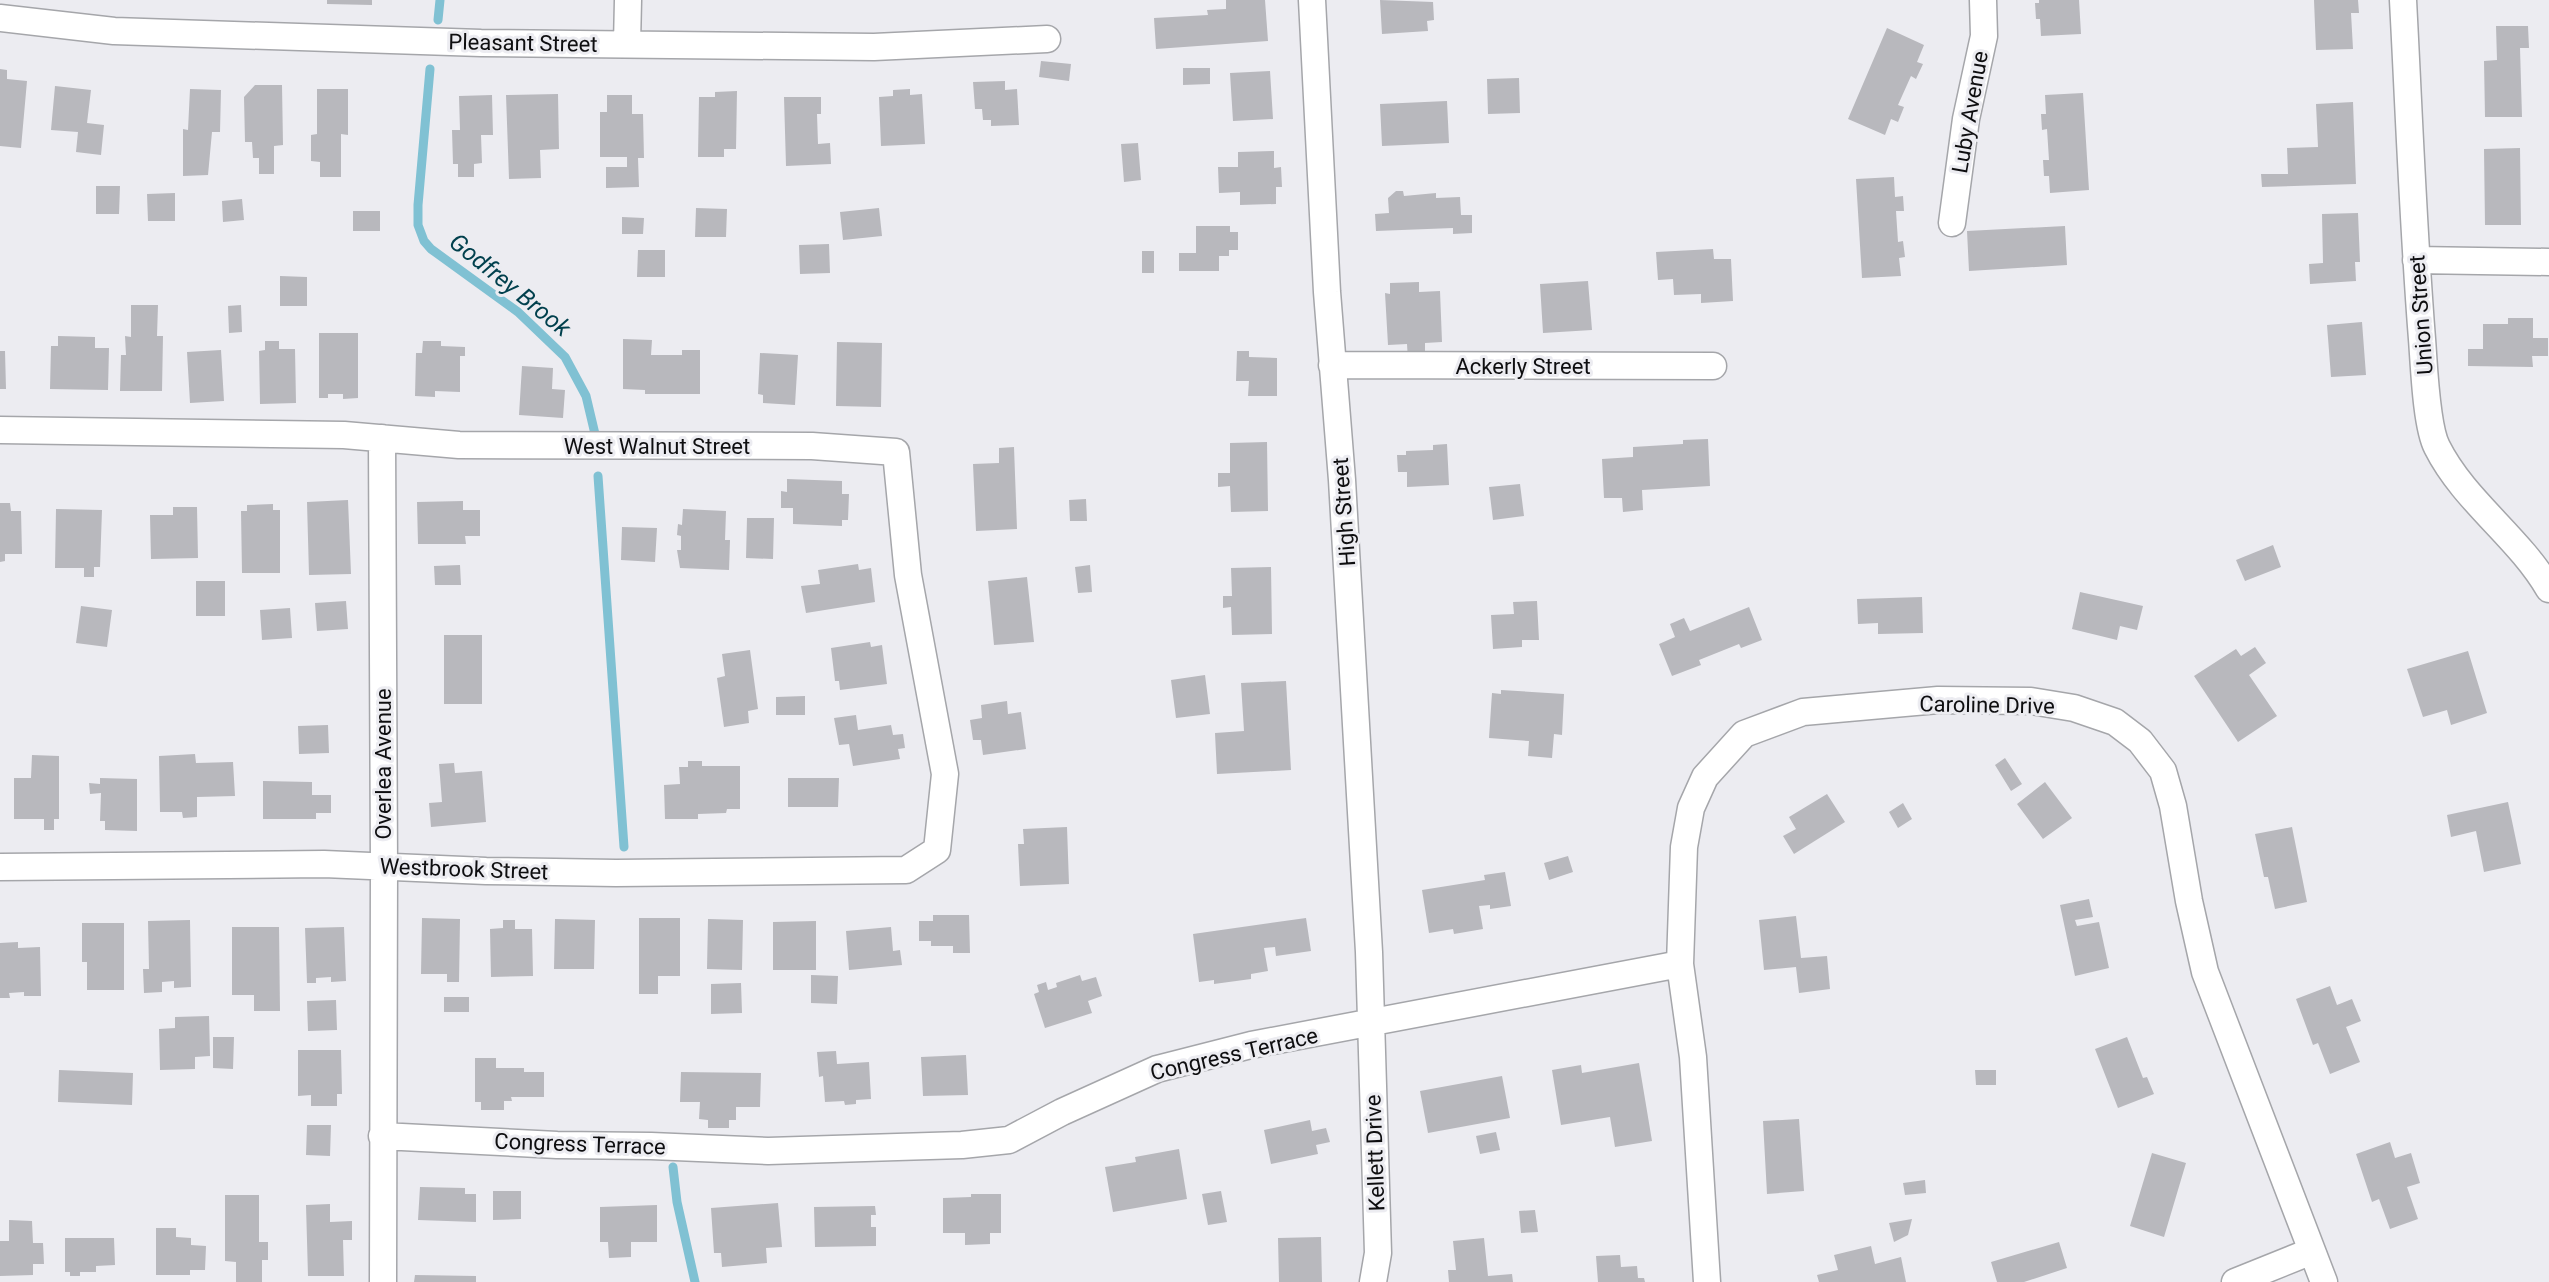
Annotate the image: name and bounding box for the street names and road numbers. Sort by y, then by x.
street label: Pleasant Street [448,29,598,57]
street label: Luby Avenue [1947,49,1993,175]
street label: Union Street [2404,254,2438,376]
street label: Ackerly Street [1455,354,1591,379]
street label: West Walnut Street [564,434,750,459]
street label: High Street [1328,457,1360,567]
street label: Overlea Avenue [371,688,396,840]
street label: Caroline Drive [1919,691,2055,719]
street label: Westbrook Street [379,854,549,884]
street label: Congress Terrace [1148,1023,1320,1085]
street label: Kellett Drive [1360,1094,1390,1212]
street label: Congress Terrace [494,1129,666,1159]

